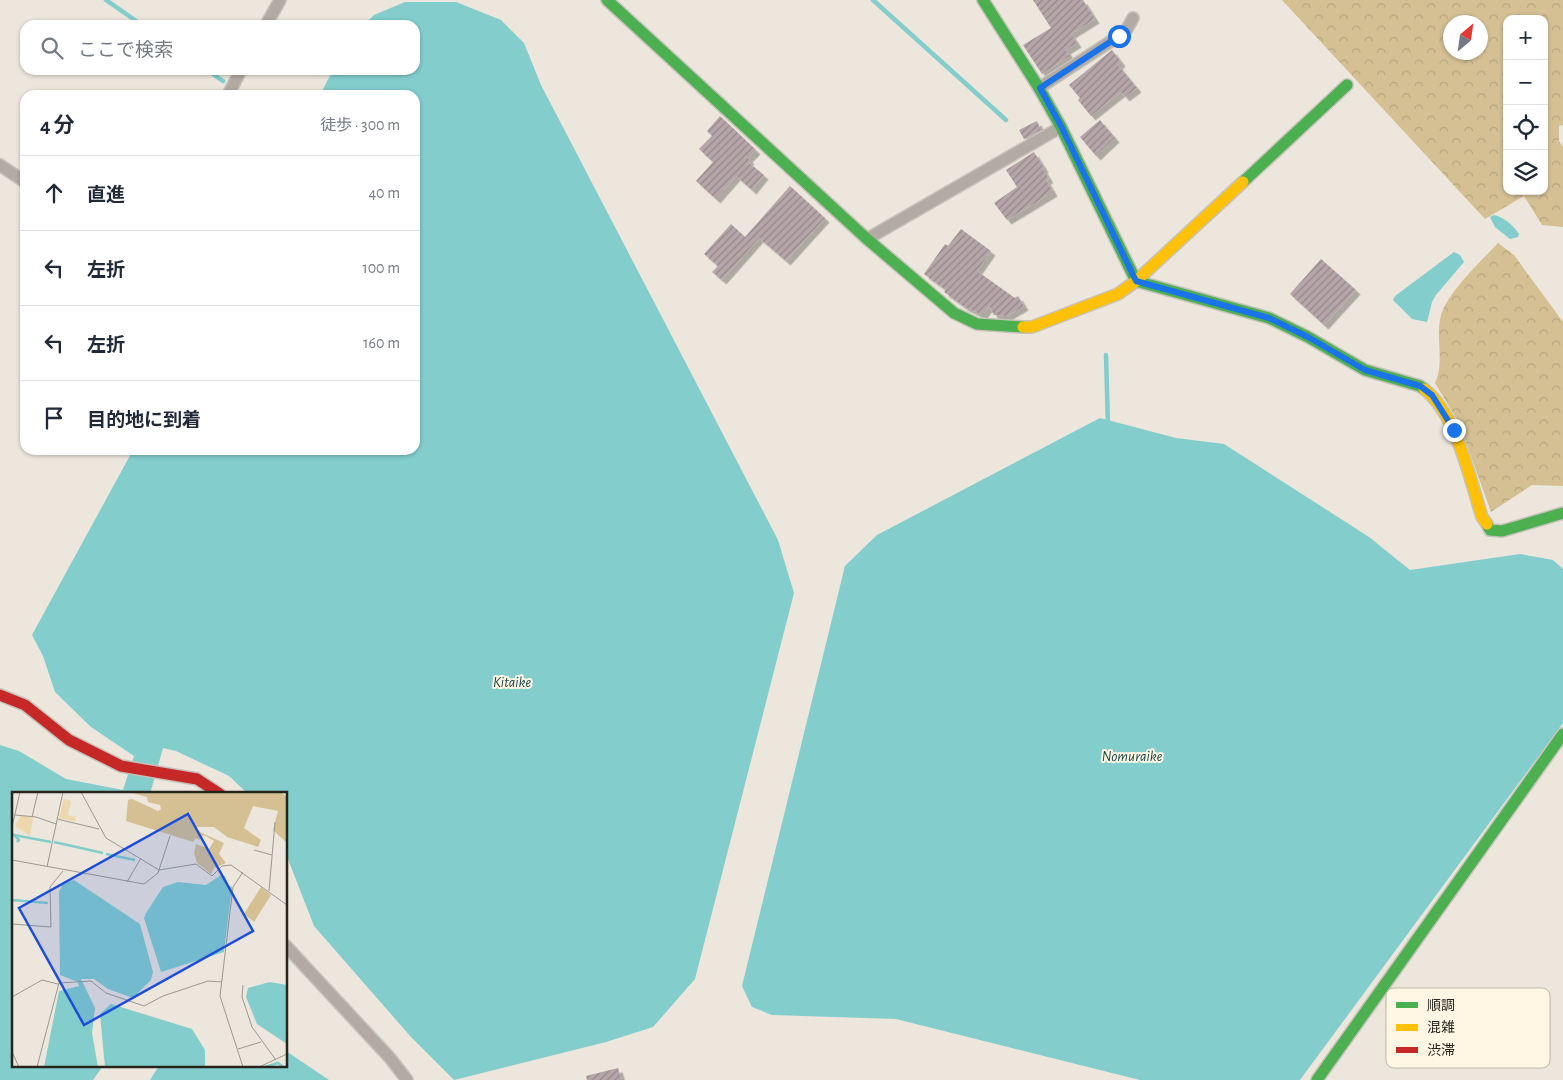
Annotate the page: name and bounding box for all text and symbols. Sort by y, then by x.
north arrow [1443,15,1488,60]
map controls [1503,15,1548,195]
button: + [1503,15,1548,60]
search box [20,20,420,75]
route start [1108,25,1131,48]
icon: search [38,34,66,62]
text: ここで検索 [78,41,173,60]
button: − [1503,60,1548,105]
button: locate [1503,105,1548,150]
text: 4 分 [40,115,75,136]
text: 徒歩 · 300 m [320,117,400,133]
button: layers [1503,150,1548,195]
icon: ahead [40,179,68,207]
text: 40 m [368,185,400,201]
text: 直進 [87,186,125,205]
icon: left [40,254,68,282]
text: 100 m [362,260,400,276]
text: 左折 [87,261,125,280]
icon: left [40,329,68,357]
text: 160 m [363,335,400,351]
text: 左折 [87,336,125,355]
icon: arrive [40,404,68,432]
text: 目的地に到着 [87,411,201,430]
route end [1443,419,1466,442]
water label: Kitaike [493,675,531,690]
water label: Nomuraike [1102,749,1163,764]
inset map [12,792,288,1068]
legend [1386,988,1550,1068]
text: 順調 [1427,999,1455,1013]
text: 混雑 [1427,1019,1455,1035]
text: 渋滞 [1427,1043,1455,1058]

